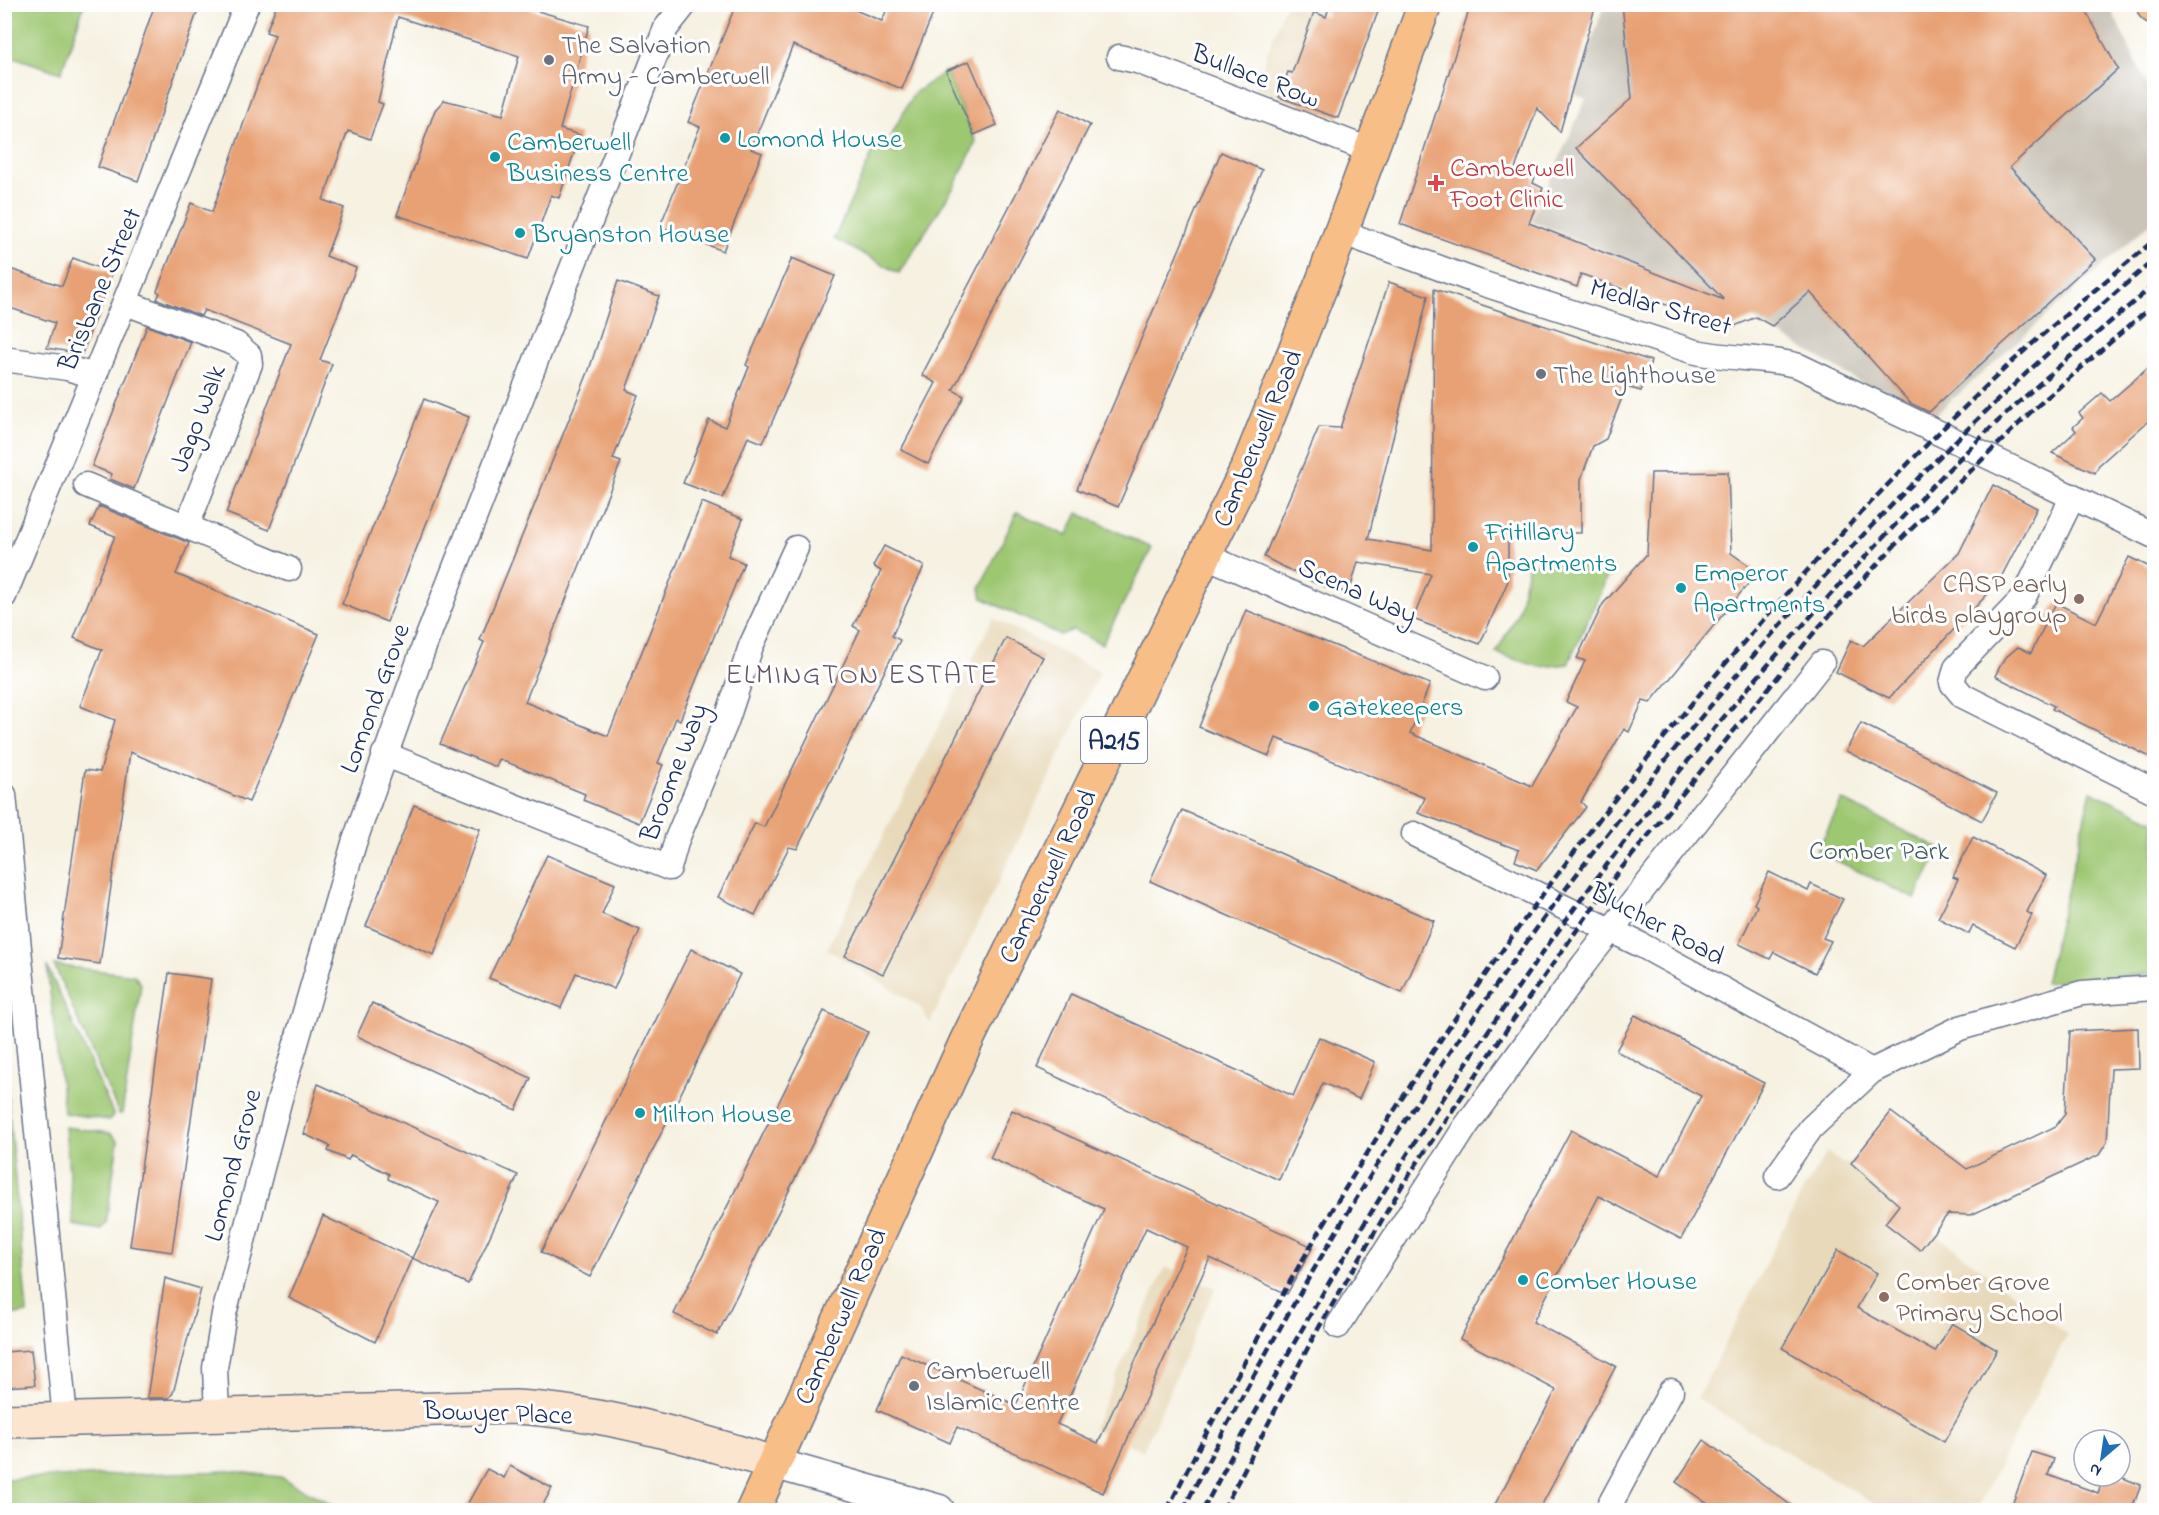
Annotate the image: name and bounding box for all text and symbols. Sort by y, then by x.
place label: The Salvation Army - Camberwell [561,27,770,97]
street label: Bullace Row [1184,35,1325,120]
marker: The Salvation Army - Camberwell [542,53,556,67]
place label: Lomond House [737,121,903,160]
place label: Camberwell Business Centre [506,124,689,194]
marker: Lomond House [718,131,732,145]
marker: Camberwell Business Centre [488,150,502,164]
place label: Camberwell Foot Clinic [1449,150,1574,220]
marker: Camberwell Foot Clinic [1427,174,1445,192]
street label: Brisbane Street [49,202,153,379]
place label: Bryanston House [531,216,730,255]
marker: Bryanston House [513,226,527,240]
street label: Medlar Street [1585,270,1736,347]
street label: Camberwell Road [1204,344,1314,534]
place label: The Lighthouse [1553,357,1717,396]
street label: Jago Walk [161,359,238,478]
marker: The Lighthouse [1534,367,1548,381]
place label: Fritillary Apartments [1484,514,1618,584]
marker: Fritillary Apartments [1466,540,1480,554]
street label: Scena Way [1291,549,1423,636]
place label: Emperor Apartments [1693,555,1826,625]
place label: CASP early birds playgroup [1891,566,2067,636]
marker: Emperor Apartments [1674,581,1688,595]
marker: CASP early birds playgroup [2072,592,2086,606]
street label: Lomond Grove [331,618,422,779]
district label: ELMINGTON ESTATE [726,656,998,697]
place label: Gatekeepers [1326,689,1464,728]
street label: Broome Way [631,698,720,848]
marker: Gatekeepers [1307,699,1321,713]
road number: A215 [1081,717,1147,763]
street label: Camberwell Road [990,783,1108,971]
park label: Comber Park [1809,833,1949,872]
street label: Blucher Road [1582,873,1731,977]
street label: Lomond Grove [195,1084,274,1246]
place label: Milton House [652,1096,793,1135]
marker: Milton House [633,1106,647,1120]
street label: Camberwell Road [786,1223,899,1411]
place label: Comber House [1535,1263,1698,1302]
place label: Comber Grove Primary School [1896,1264,2063,1334]
marker: Comber House [1516,1273,1530,1287]
marker: Comber Grove Primary School [1877,1290,1891,1304]
place label: Camberwell Islamic Centre [926,1353,1080,1423]
marker: Camberwell Islamic Centre [907,1379,921,1393]
street label: Bowyer Place [422,1392,574,1437]
north arrow [2072,1428,2132,1488]
text: N [2085,1456,2106,1482]

